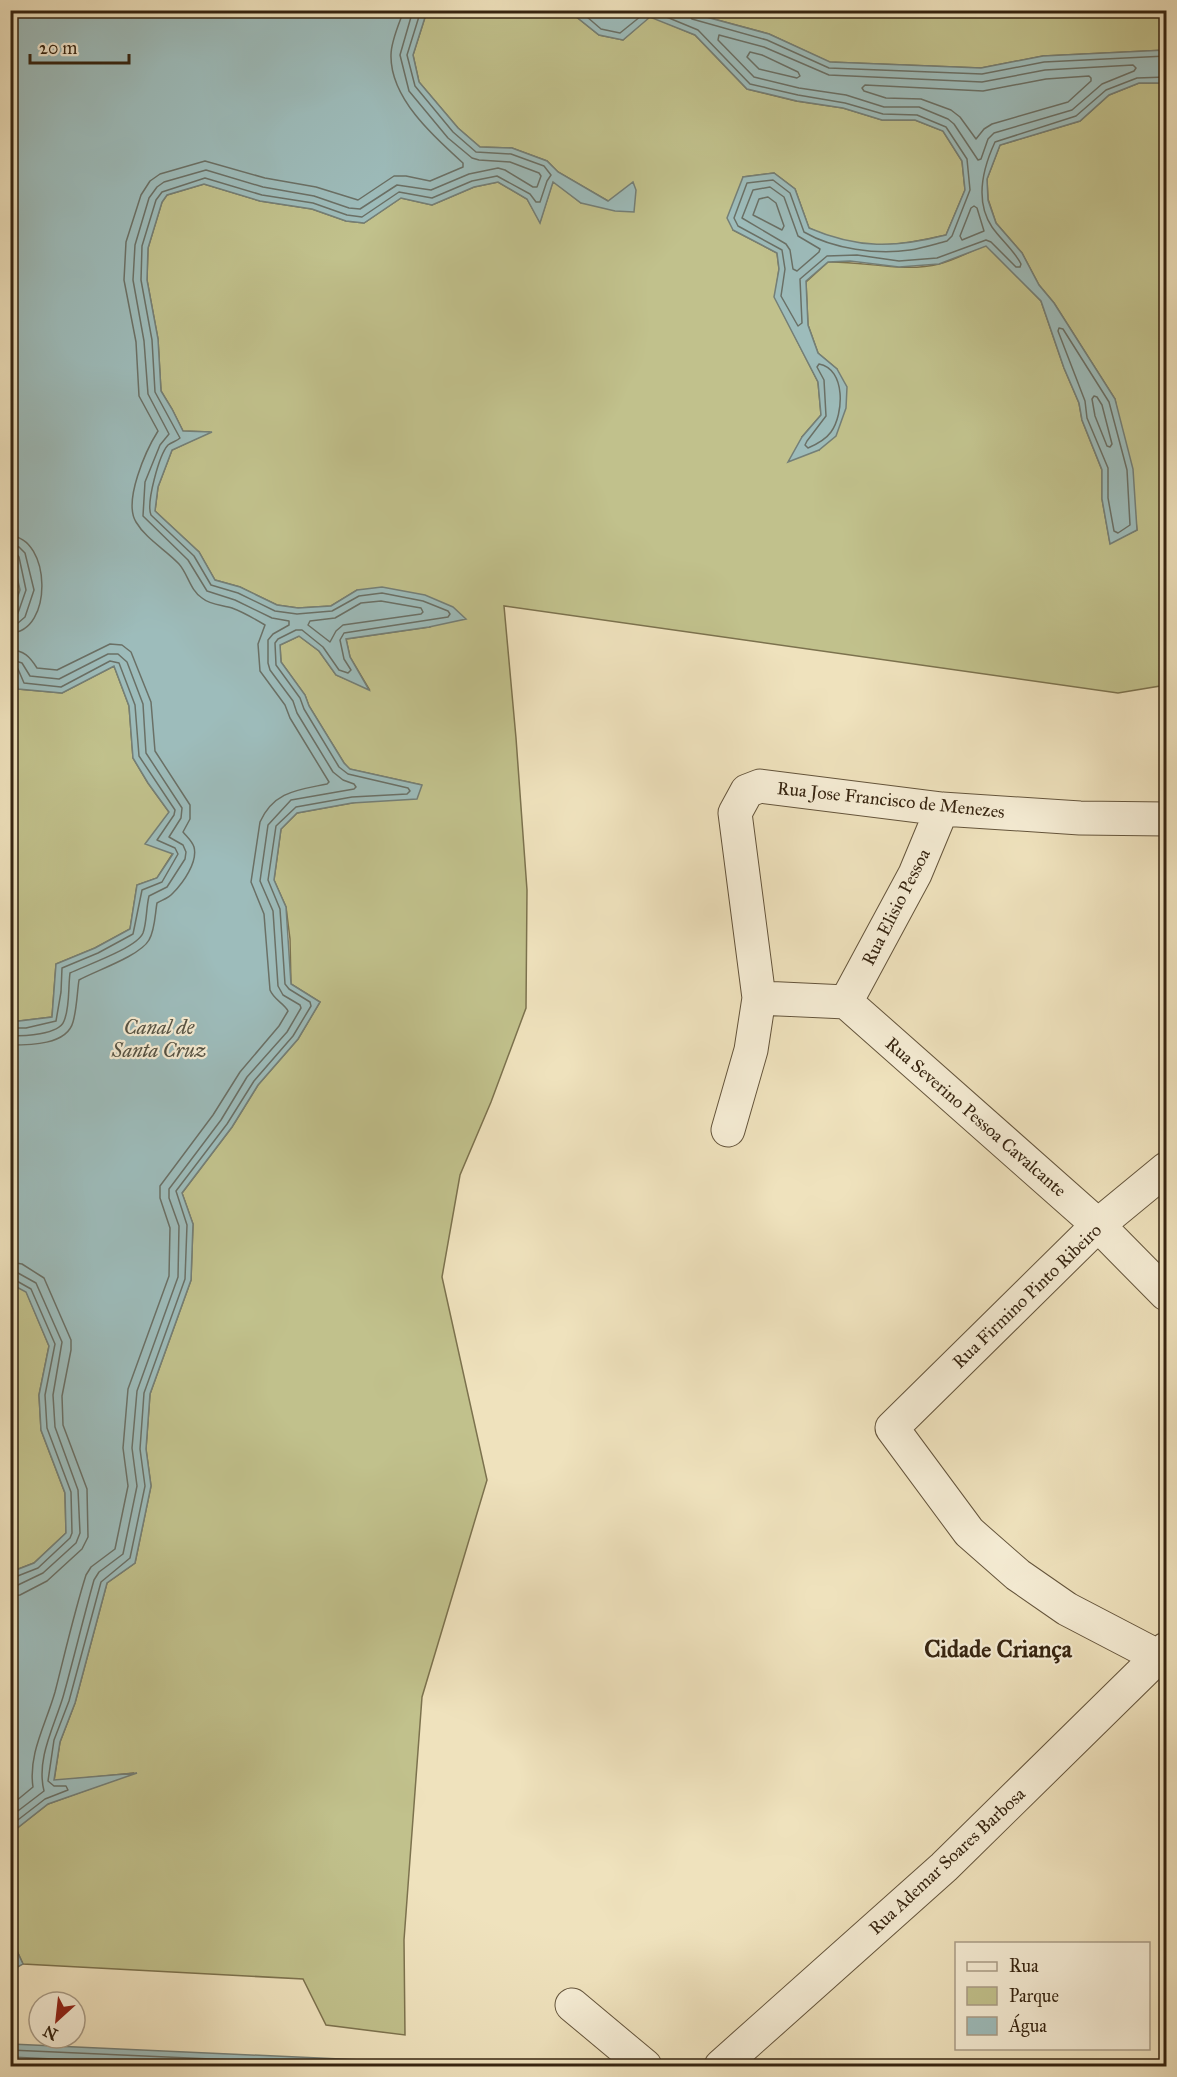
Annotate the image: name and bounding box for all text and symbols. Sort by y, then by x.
scale bar [30,27,129,65]
text: 20 m [39,37,77,59]
street label: Rua Jose Francisco de Menezes [776,777,1006,824]
street label: Rua Elisio Pessoa [857,845,935,969]
water label: Canal de Santa Cruz [111,1015,206,1062]
street label: Rua Severino Pessoa Cavalcante [881,1032,1071,1202]
street label: Rua Firmino Pinto Ribeiro [948,1219,1106,1373]
district label: Cidade Criança [924,1634,1073,1664]
street label: Rua Ademar Soares Barbosa [864,1783,1030,1939]
legend [955,1942,1150,2050]
text: Rua [1009,1955,1039,1977]
text: Parque [1009,1985,1059,2008]
north arrow [27,1990,87,2050]
text: Água [1008,2013,1047,2038]
text: N [40,2021,61,2044]

